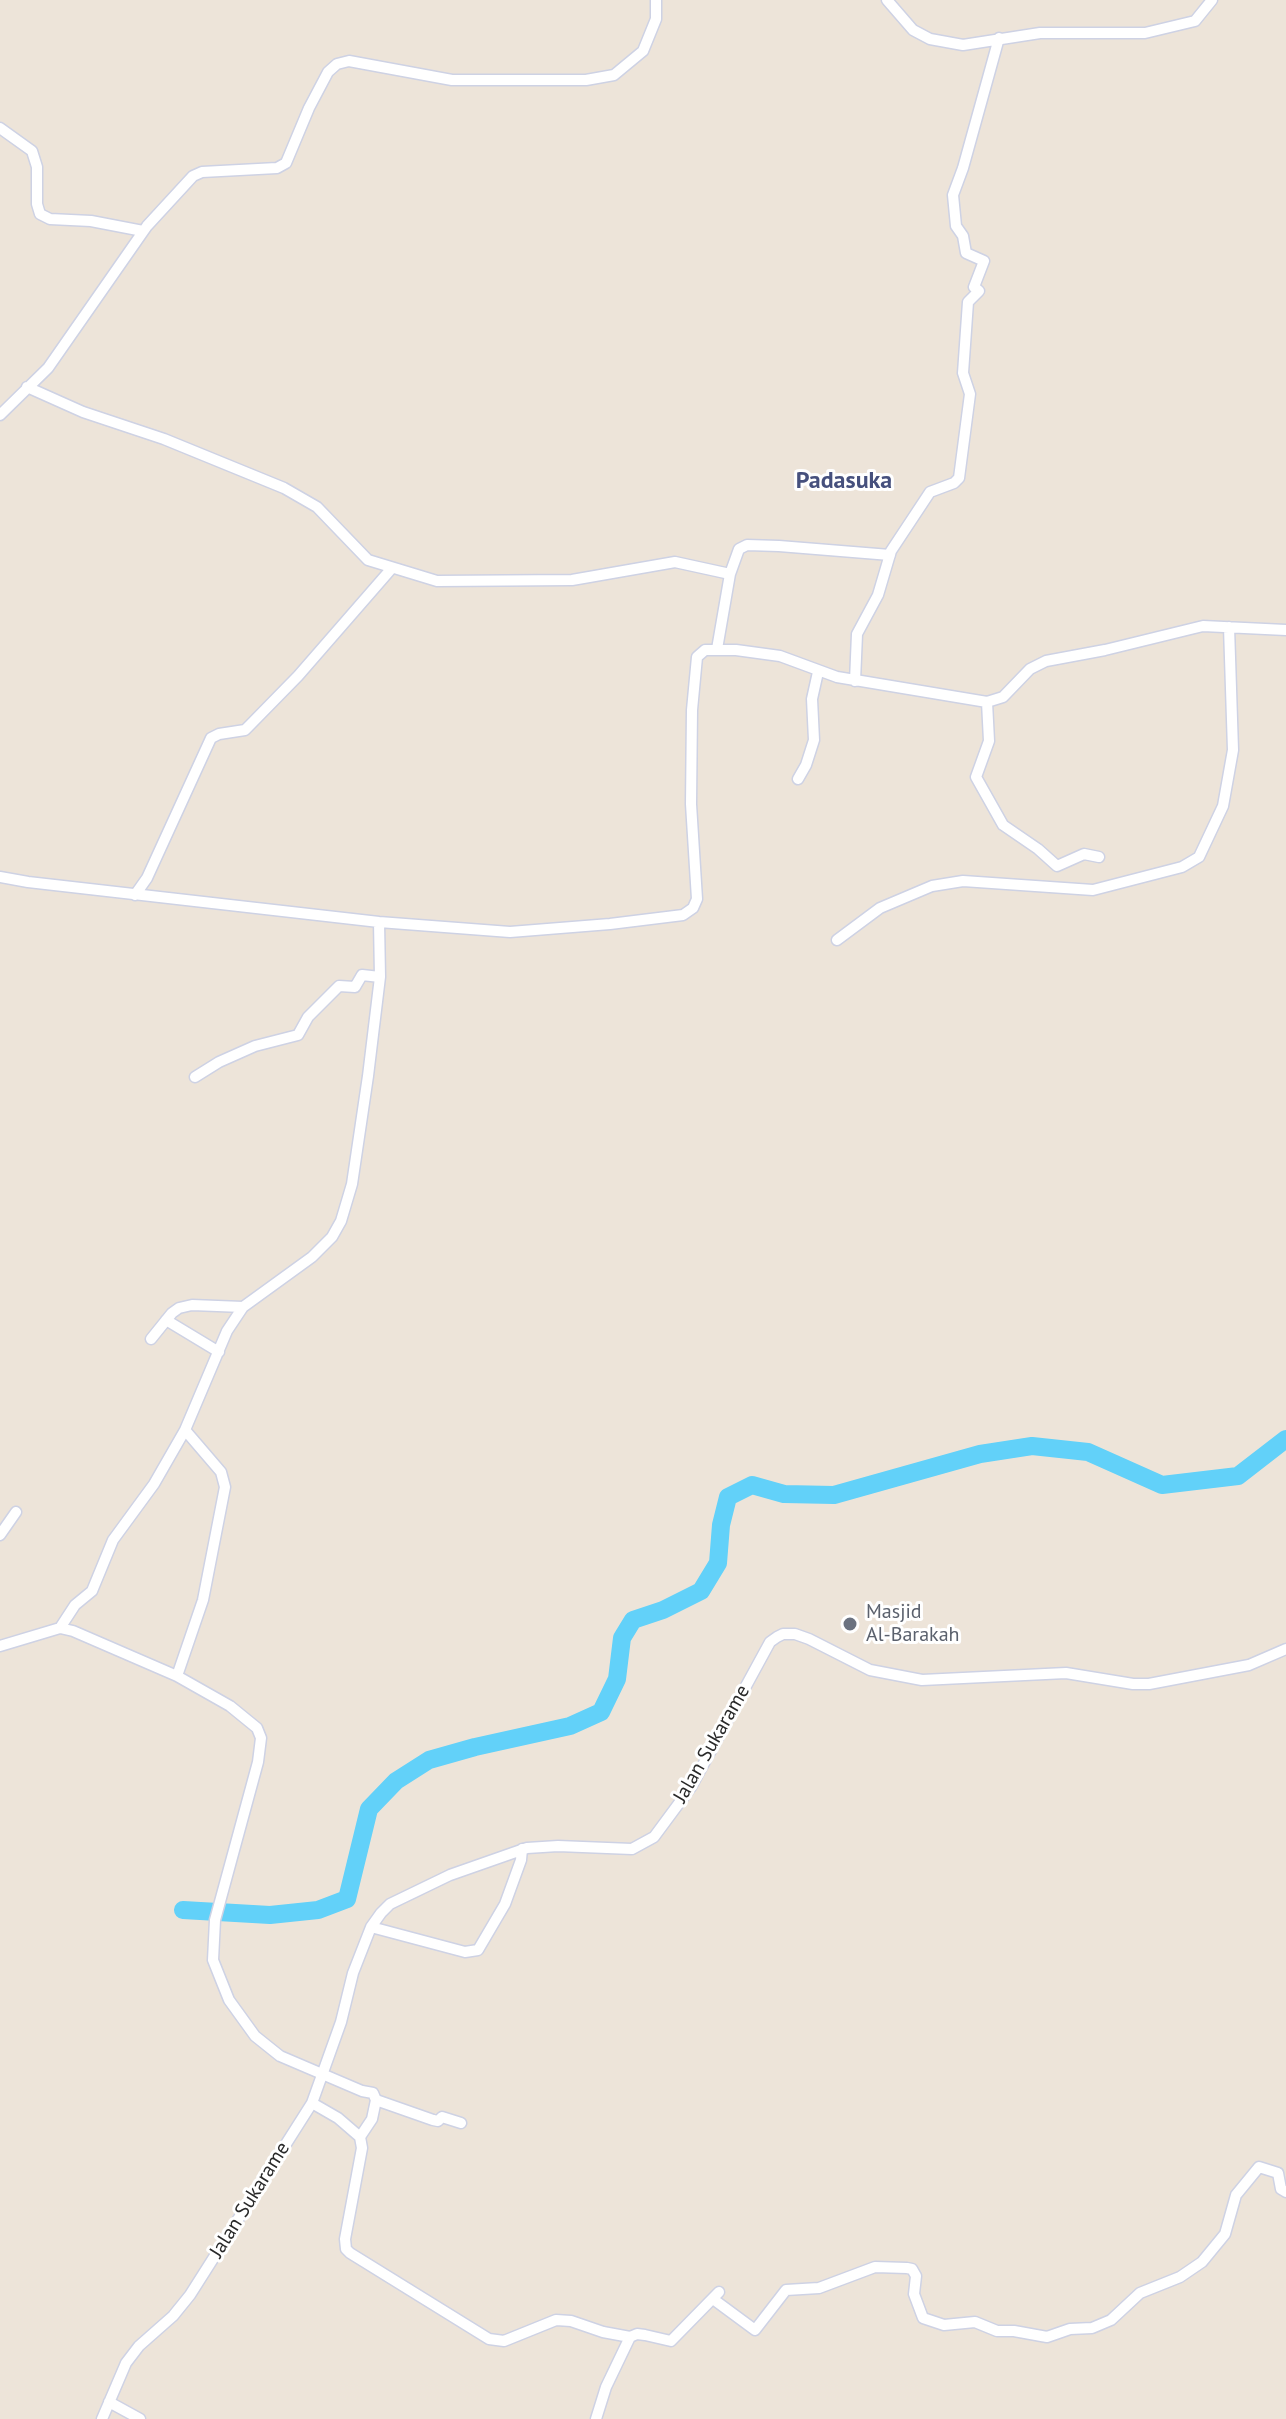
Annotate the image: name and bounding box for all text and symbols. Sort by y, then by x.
district label: Padasuka [796,467,892,495]
place label: Masjid Al-Barakah [866,1600,959,1647]
marker: Masjid Al-Barakah [841,1615,859,1633]
street label: Jalan Sukarame [669,1681,755,1807]
street label: Jalan Sukarame [205,2138,295,2262]

